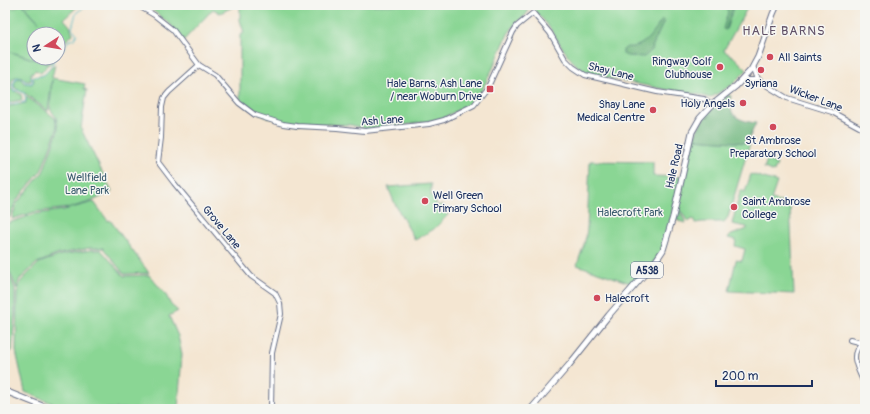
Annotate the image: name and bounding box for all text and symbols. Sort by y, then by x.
district label: HALE BARNS [742,23,826,39]
north arrow [26,26,66,66]
text: N [29,42,44,53]
place label: All Saints [778,51,822,64]
marker: All Saints [765,52,775,62]
place label: Ringway Golf Clubhouse [652,55,713,81]
street label: Shay Lane [587,60,636,84]
marker: Ringway Golf Clubhouse [715,62,725,72]
marker: Syriana [756,65,766,75]
place label: Hale Barns, Ash Lane / near Woburn Drive [386,77,483,103]
place label: Syriana [744,77,778,90]
street label: Wicker Lane [787,82,845,115]
marker: Hale Barns, Ash Lane / near Woburn Drive [485,84,495,94]
place label: Holy Angels [681,97,735,110]
place label: Shay Lane Medical Centre [577,98,646,124]
marker: Holy Angels [738,98,748,108]
marker: Shay Lane Medical Centre [648,105,658,115]
street label: Ash Lane [361,113,404,128]
marker: St Ambrose Preparatory School [768,122,778,132]
place label: St Ambrose Preparatory School [730,134,816,160]
street label: Hale Road [663,143,686,190]
park label: Wellfield Lane Park [65,171,110,197]
place label: Well Green Primary School [433,189,502,215]
place label: Saint Ambrose College [742,195,811,221]
marker: Well Green Primary School [420,196,430,206]
marker: Saint Ambrose College [729,202,739,212]
street label: Grove Lane [200,203,244,252]
park label: Halecroft Park [597,206,663,219]
road number: A538 [631,262,663,278]
place label: Halecroft [605,292,650,305]
marker: Halecroft [592,293,602,303]
scale bar [716,362,812,388]
text: 200 m [722,369,759,384]

